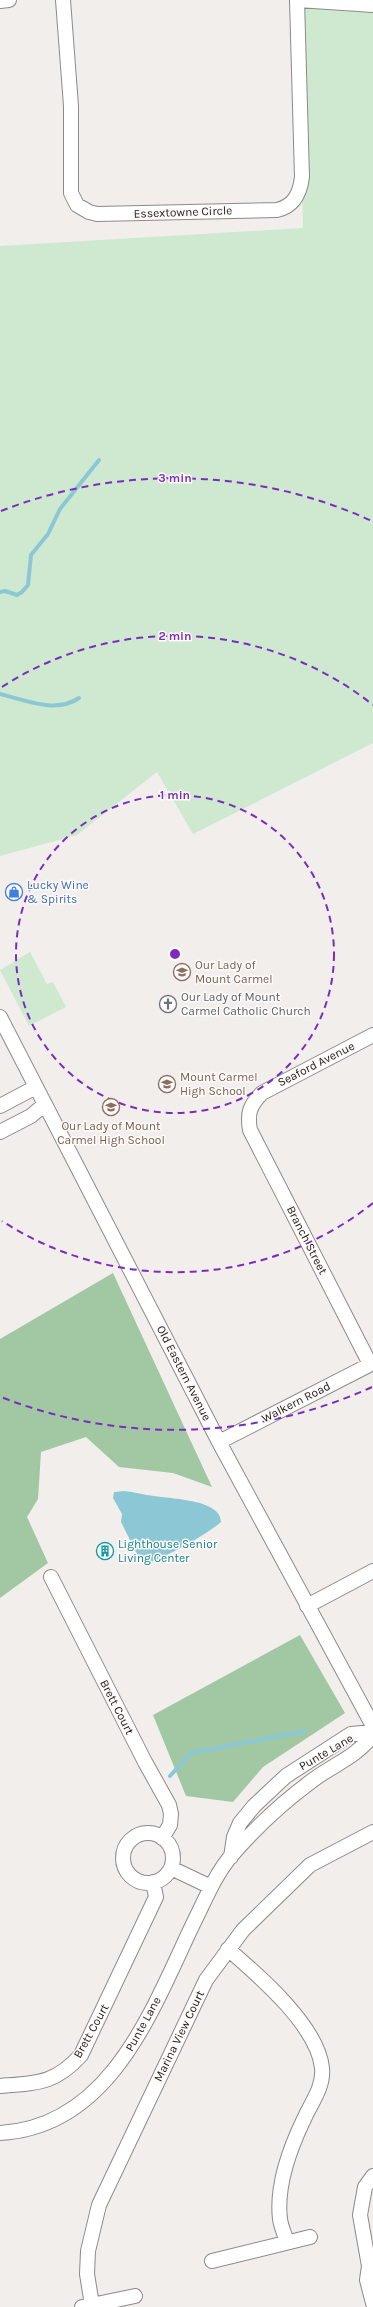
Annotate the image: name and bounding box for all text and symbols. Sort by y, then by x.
street label: Essextowne Circle [133,203,233,221]
text: 3 min [158,471,192,485]
text: 2 min [158,629,192,643]
text: 1 min [160,788,190,802]
place label: Lucky Wine & Spirits [27,878,89,906]
shop icon: Lucky Wine & Spirits [4,882,24,902]
centre of rings [168,947,182,961]
place label: Our Lady of Mount Carmel [195,958,273,986]
school or university icon: Our Lady of Mount Carmel [172,962,192,982]
place label: Our Lady of Mount Carmel Catholic Church [181,990,311,1018]
church icon: Our Lady of Mount Carmel Catholic Church [158,994,178,1014]
street label: Seaford Avenue [275,1039,357,1089]
place label: Mount Carmel High School [180,1070,258,1098]
school or university icon: Mount Carmel High School [157,1074,177,1094]
school or university icon: Our Lady of Mount Carmel High School [101,1097,121,1117]
place label: Our Lady of Mount Carmel High School [57,1119,165,1147]
street label: Branch Street [284,1203,330,1277]
street label: Old Eastern Avenue [154,1323,214,1423]
street label: Walkern Road [259,1379,333,1425]
place label: Lighthouse Senior Living Center [118,1537,218,1565]
building icon: Lighthouse Senior Living Center [95,1541,115,1561]
street label: Brett Court [97,1677,137,1737]
street label: Punte Lane [296,1731,356,1773]
street label: Marina View Court [151,1988,207,2084]
street label: Punte Lane [122,1994,164,2054]
street label: Brett Court [70,2001,112,2061]

